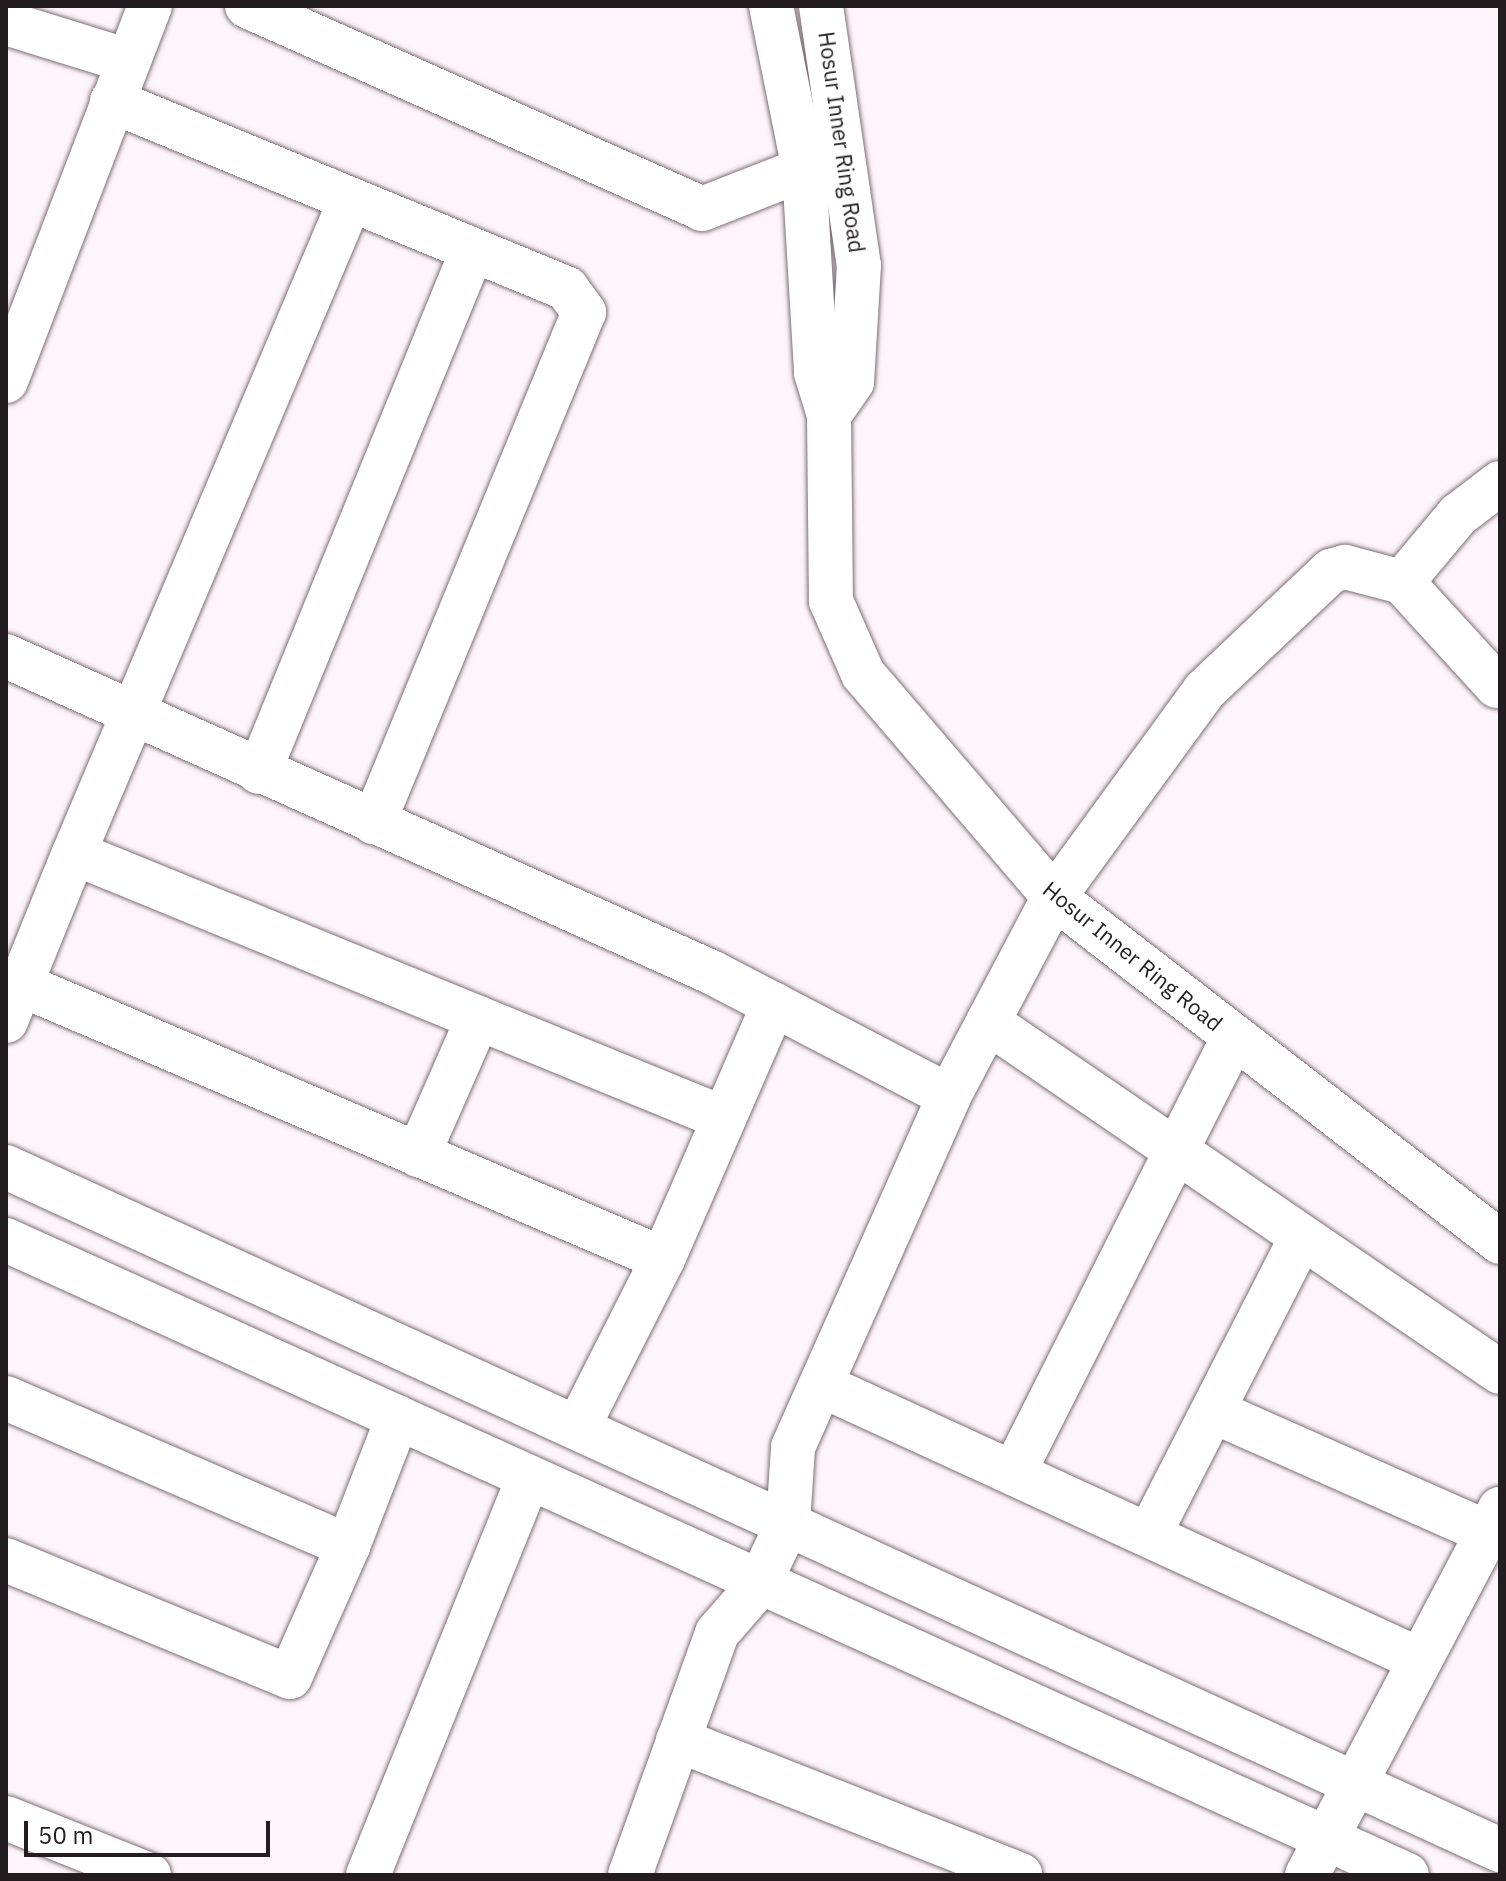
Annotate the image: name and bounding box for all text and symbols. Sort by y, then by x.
street label: Hosur Inner Ring Road [813,30,871,254]
street label: Hosur Inner Ring Road [1038,876,1228,1036]
scale bar [28,1805,274,1855]
text: 50 m [38,1819,93,1851]

